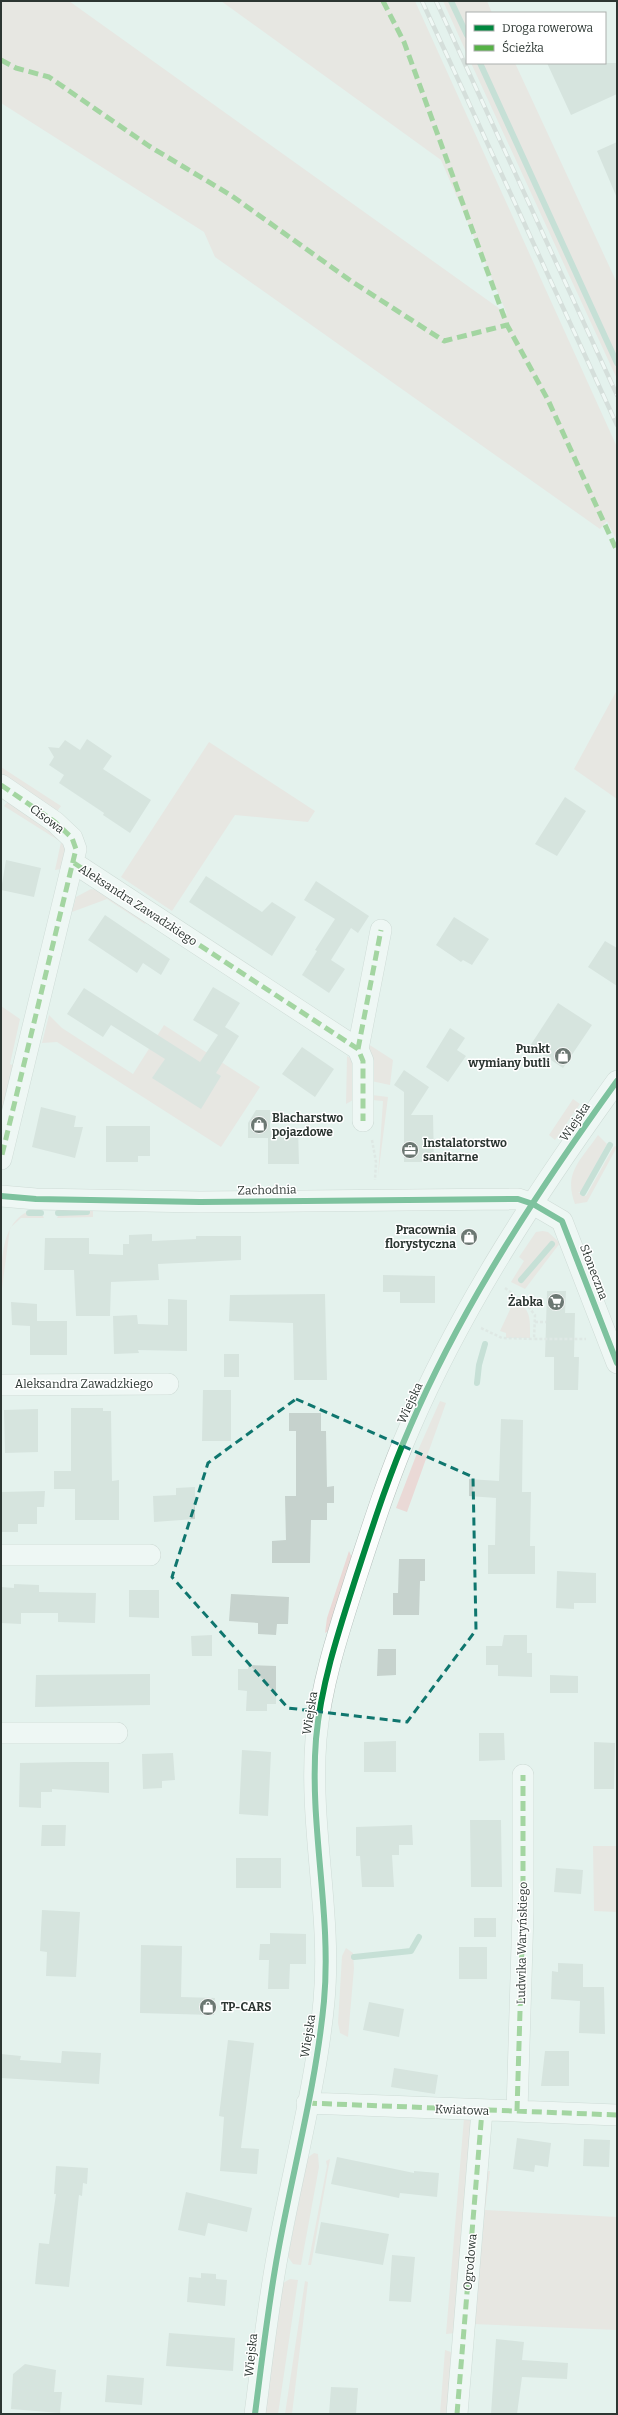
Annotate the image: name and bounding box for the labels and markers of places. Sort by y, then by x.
place label: Punkt wymiany butli [467,1042,550,1070]
shop icon: Punkt wymiany butli [553,1046,573,1066]
place label: Blacharstwo pojazdowe [272,1111,343,1140]
shop icon: Blacharstwo pojazdowe [249,1115,269,1135]
place label: Instalatorstwo sanitarne [423,1136,507,1164]
office icon: Instalatorstwo sanitarne [400,1140,420,1160]
place label: Pracownia florystyczna [385,1223,456,1251]
shop icon: Pracownia florystyczna [459,1227,479,1247]
supermarket icon: Żabka [546,1292,566,1312]
place label: Żabka [508,1294,543,1309]
shop icon: TP-CARS [198,1997,218,2017]
place label: TP-CARS [221,2000,271,2014]

